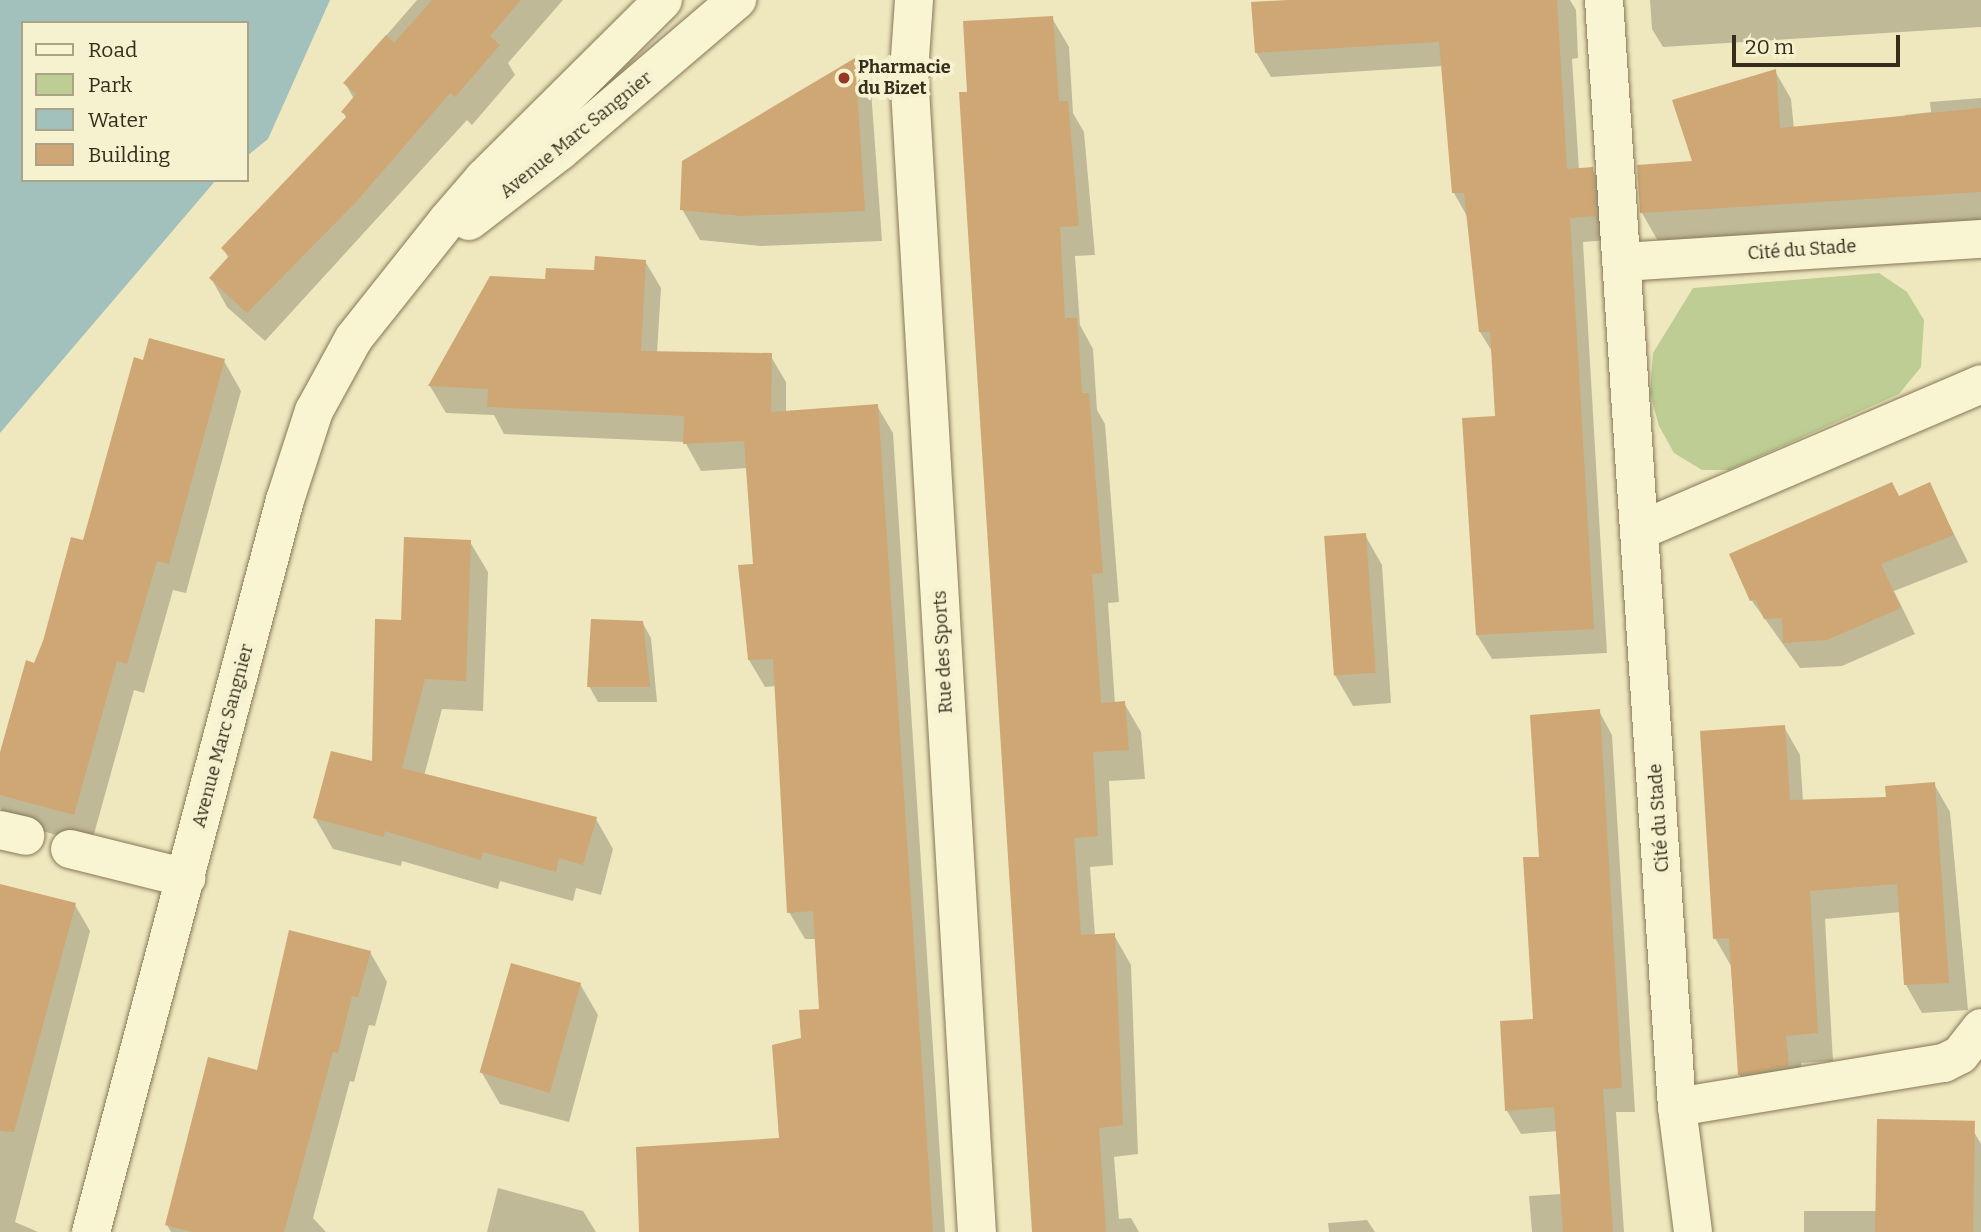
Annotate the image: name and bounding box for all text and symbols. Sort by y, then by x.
legend [21,21,248,182]
scale bar [1736,21,1904,65]
text: 20 m [1745,34,1794,60]
text: Road [88,37,137,63]
place label: Pharmacie du Bizet [858,57,951,100]
street label: Avenue Marc Sangnier [496,67,656,203]
marker: Pharmacie du Bizet [836,70,852,86]
text: Park [88,72,132,98]
text: Water [88,107,147,133]
text: Building [88,142,170,168]
street label: Cité du Stade [1747,235,1857,265]
street label: Rue des Sports [929,590,957,714]
street label: Avenue Marc Sangnier [188,642,258,830]
street label: Cité du Stade [1644,763,1674,873]

